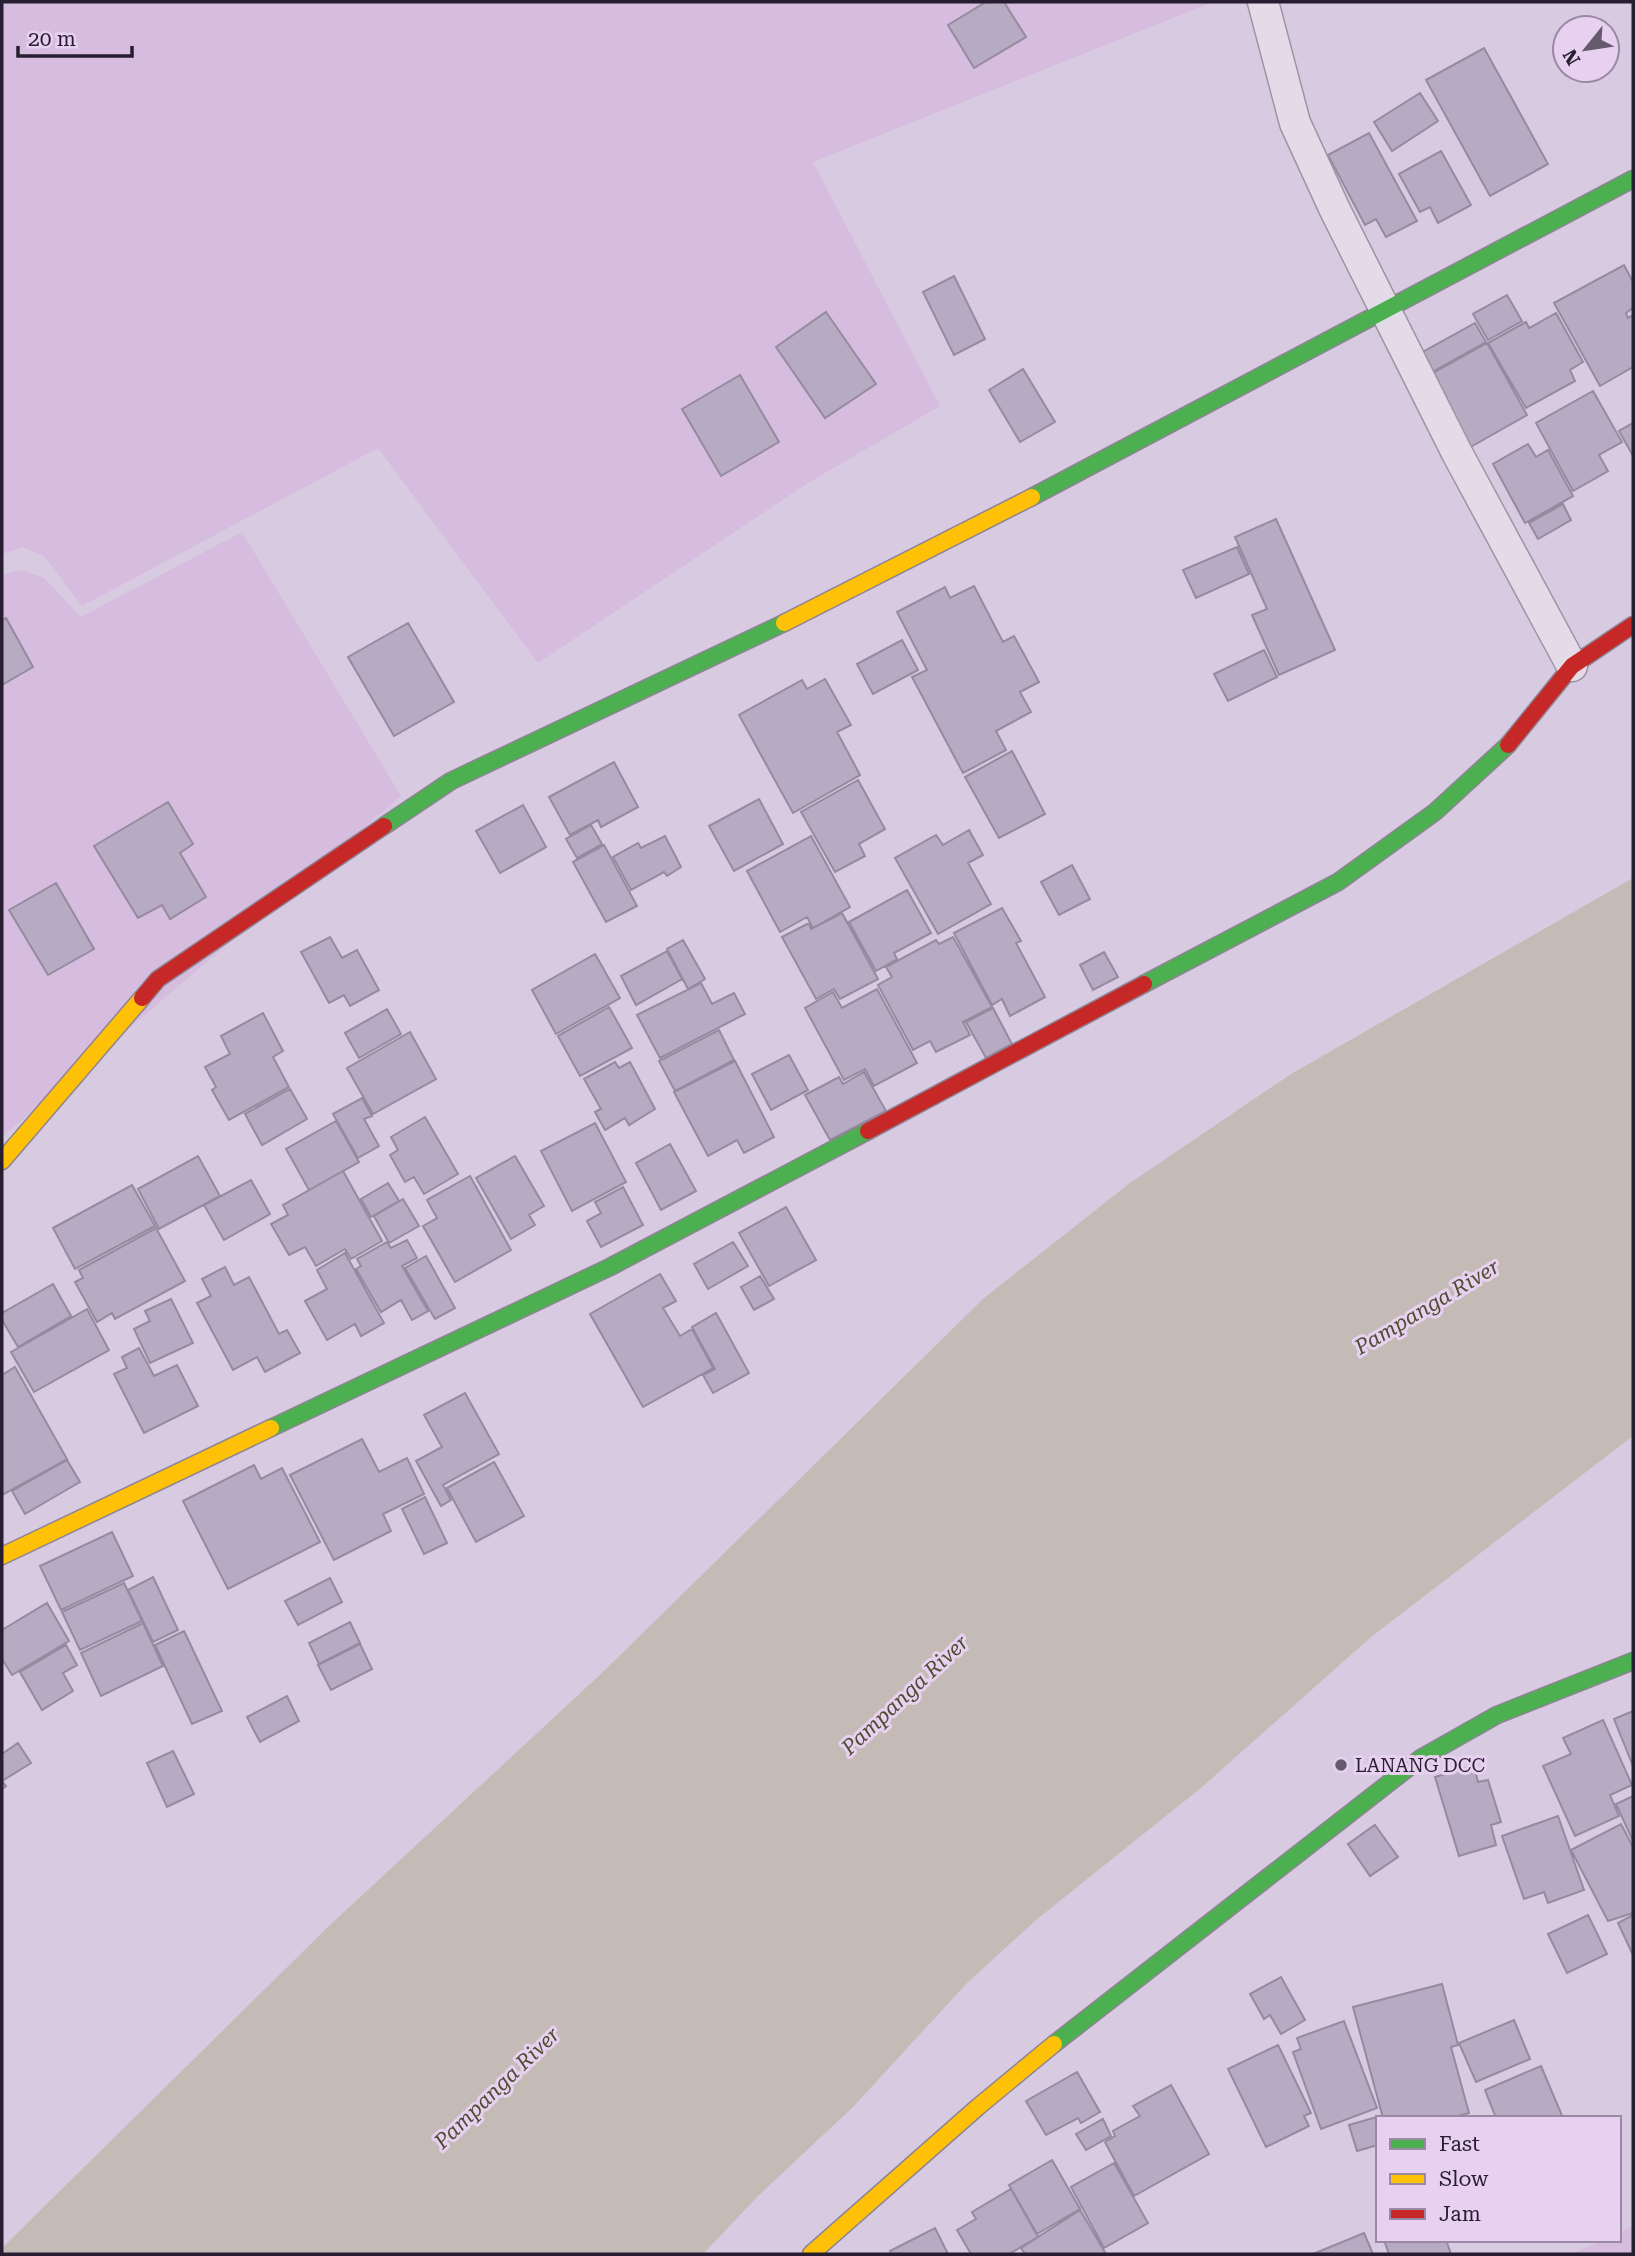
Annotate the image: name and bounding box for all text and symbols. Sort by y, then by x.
scale bar [18,14,131,58]
north arrow [1551,14,1621,84]
text: 20 m [28,27,76,51]
text: N [1558,45,1585,69]
water label: Pampanga River [1350,1254,1504,1360]
water label: Pampanga River [836,1630,973,1760]
place label: LANANG DCC [1355,1754,1485,1777]
marker: LANANG DCC [1333,1757,1349,1773]
water label: Pampanga River [429,2022,565,2154]
legend [1376,2116,1621,2242]
text: Fast [1439,2132,1480,2156]
text: Slow [1439,2167,1489,2191]
text: Jam [1439,2202,1481,2226]

